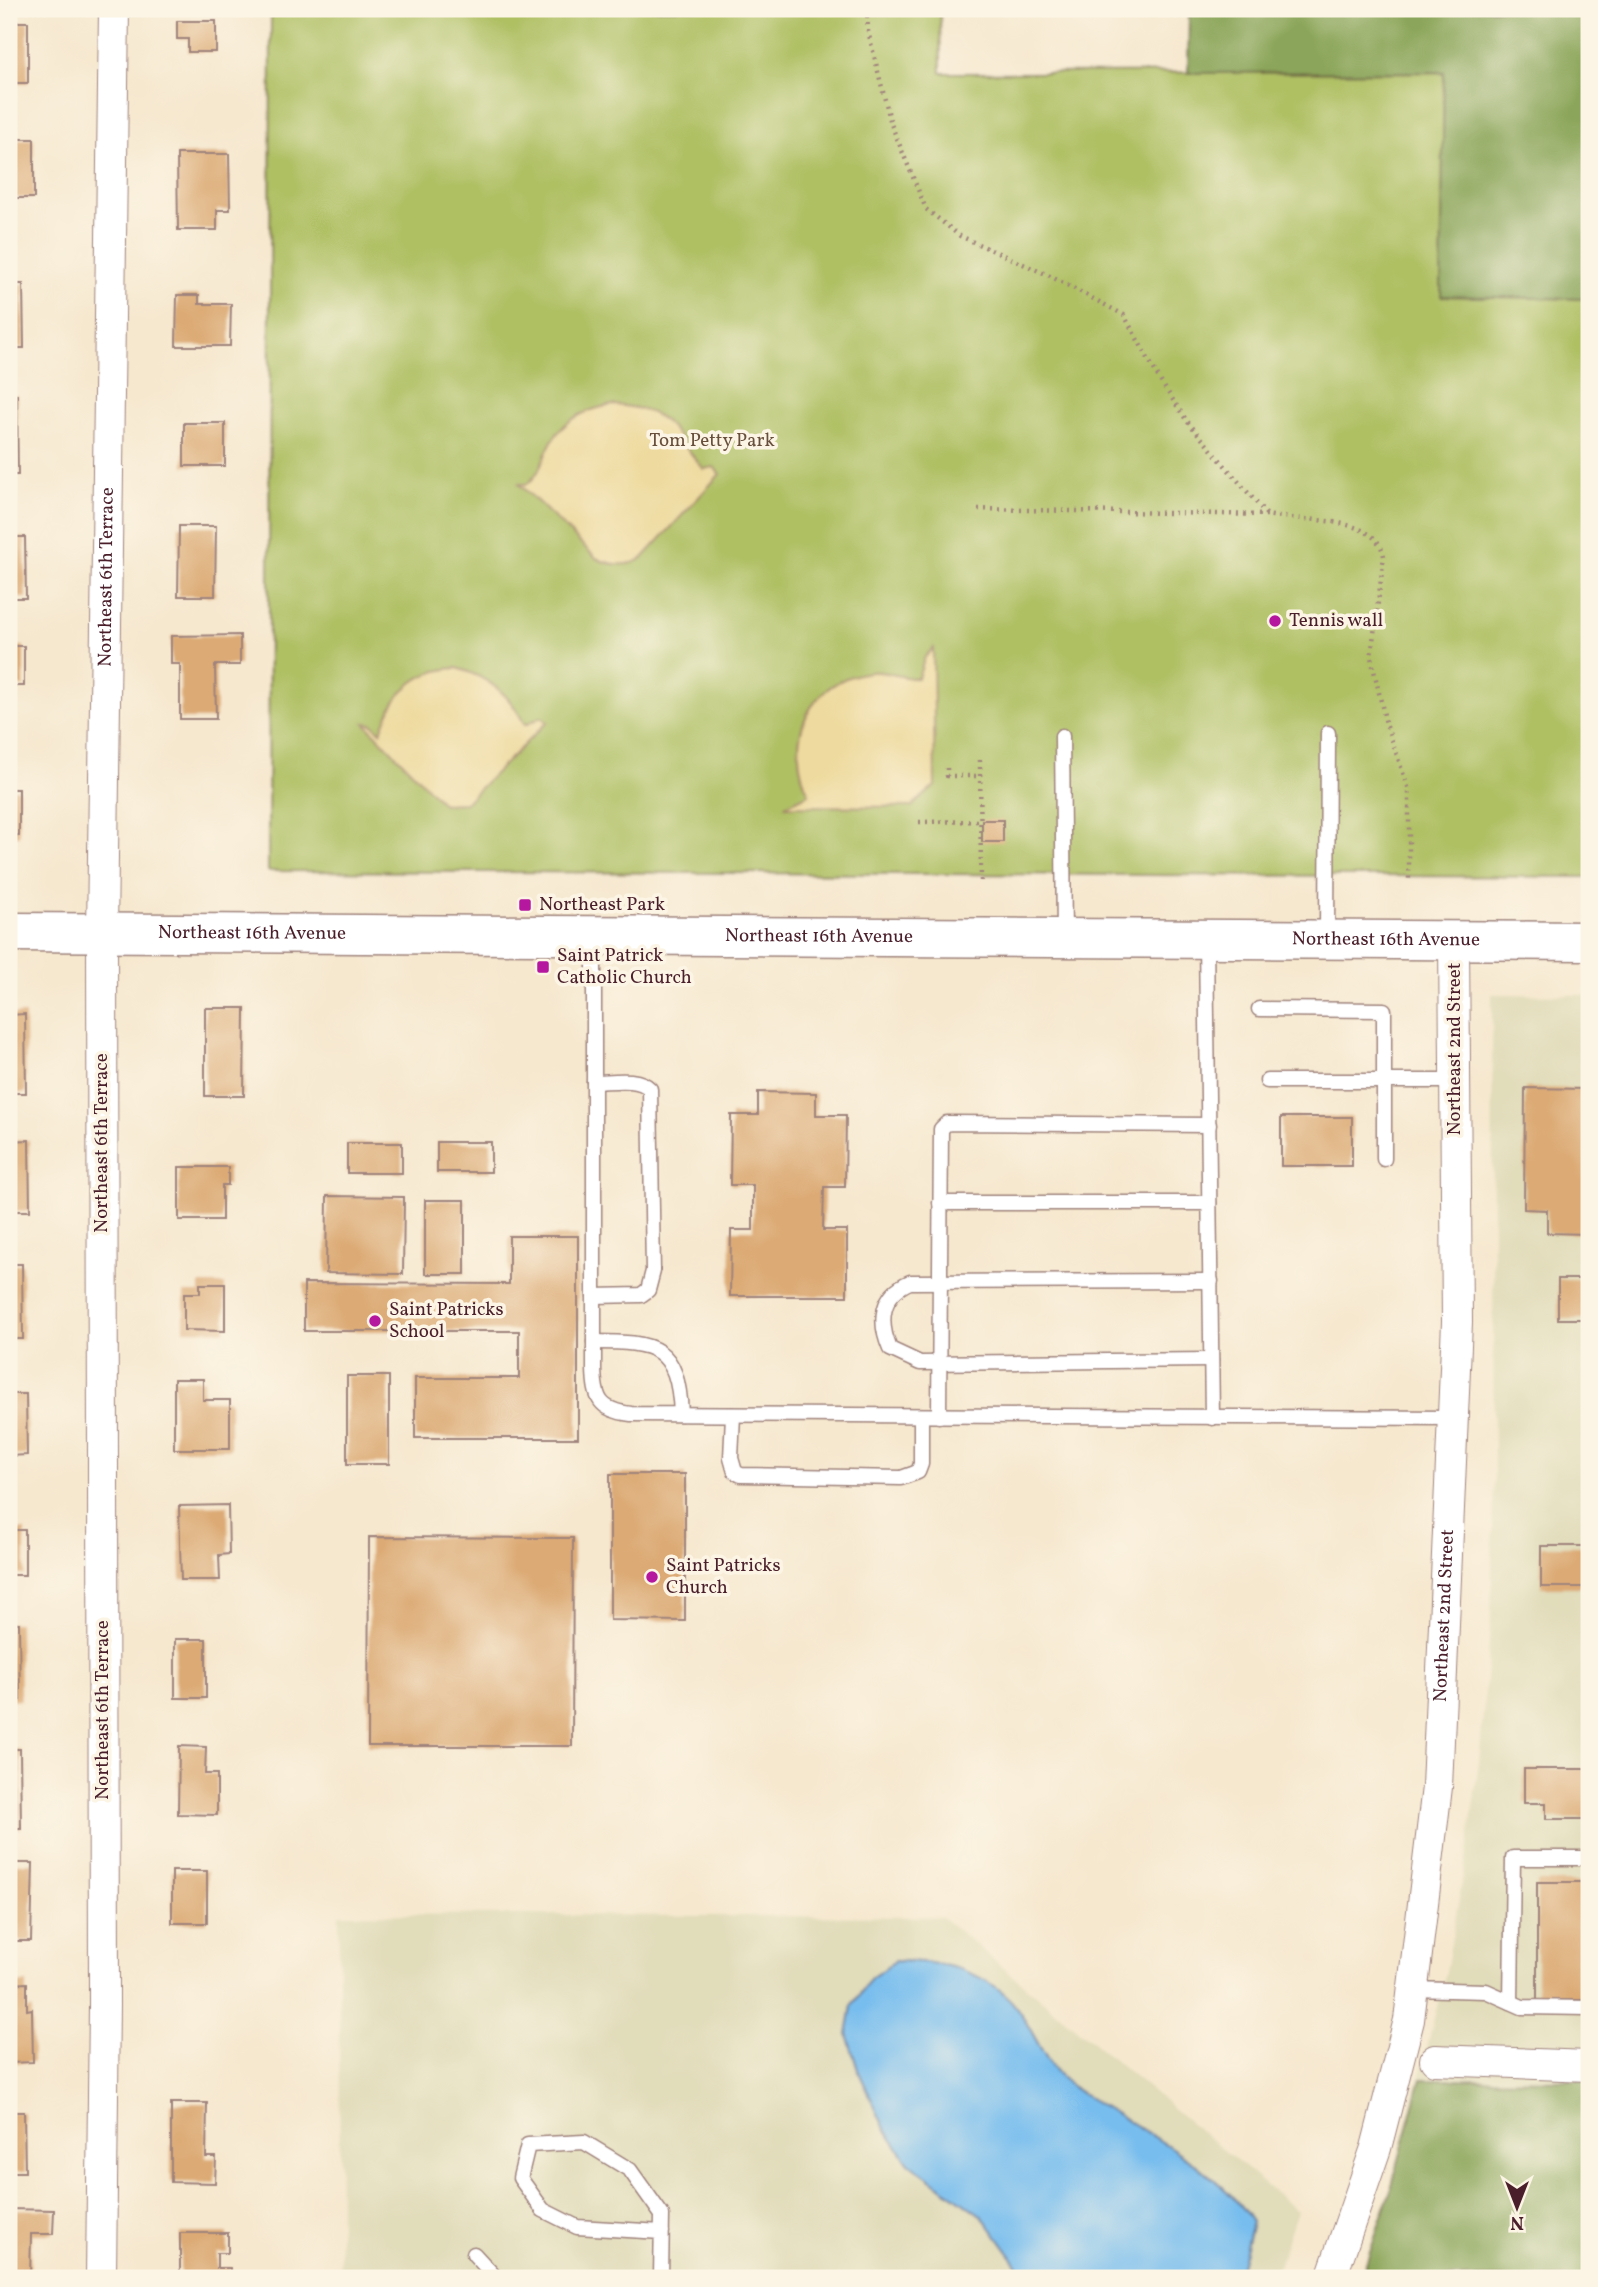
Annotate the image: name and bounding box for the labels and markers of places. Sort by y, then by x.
place label: Tennis wall [1289,608,1383,634]
marker: Tennis wall [1267,613,1283,629]
place label: Northeast Park [539,892,665,918]
marker: Northeast Park [517,897,533,913]
place label: Saint Patrick Catholic Church [557,943,692,991]
marker: Saint Patrick Catholic Church [535,959,551,975]
place label: Saint Patricks School [389,1297,504,1345]
marker: Saint Patricks School [367,1313,383,1329]
place label: Saint Patricks Church [666,1553,781,1601]
marker: Saint Patricks Church [644,1569,660,1585]

